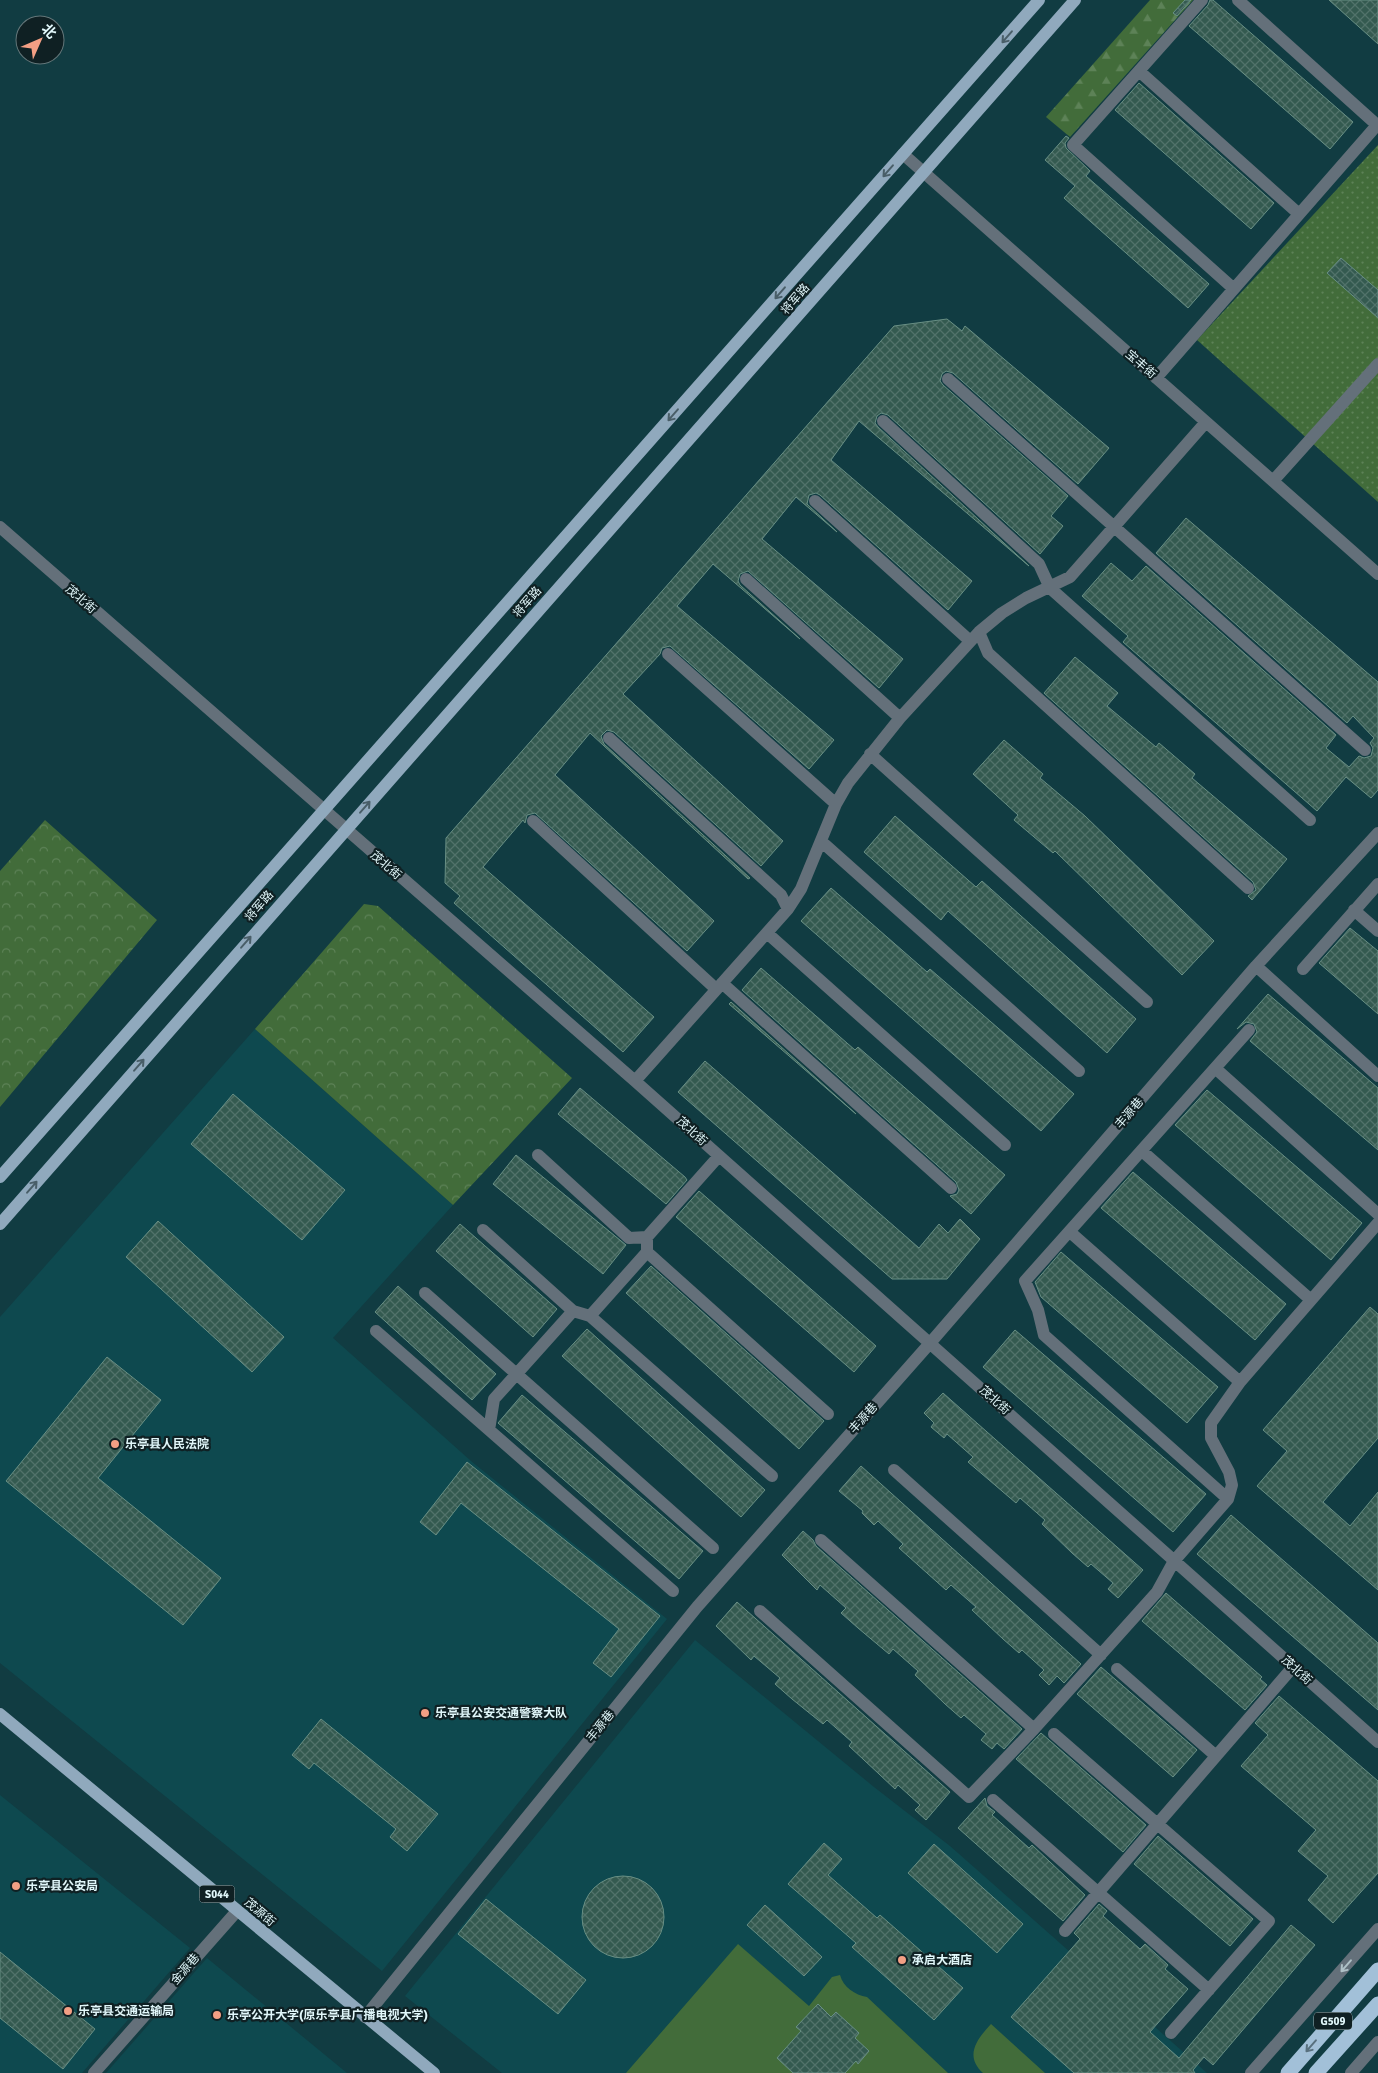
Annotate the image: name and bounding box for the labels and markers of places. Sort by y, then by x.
place label: 乐亭县人民法院 [125,1437,209,1452]
marker: 乐亭县人民法院 [109,1438,121,1450]
place label: 乐亭县公安交通警察大队 [435,1706,567,1721]
marker: 乐亭县公安交通警察大队 [419,1707,431,1719]
place label: 乐亭县公安局 [26,1879,98,1894]
marker: 乐亭县公安局 [10,1880,22,1892]
place label: 承启大酒店 [912,1953,972,1968]
marker: 承启大酒店 [896,1954,908,1966]
place label: 乐亭县交通运输局 [78,2004,174,2019]
marker: 乐亭县交通运输局 [62,2005,74,2017]
place label: 乐亭公开大学(原乐亭县广播电视大学) [227,2008,428,2023]
marker: 乐亭公开大学(原乐亭县广播电视大学) [211,2009,223,2021]

